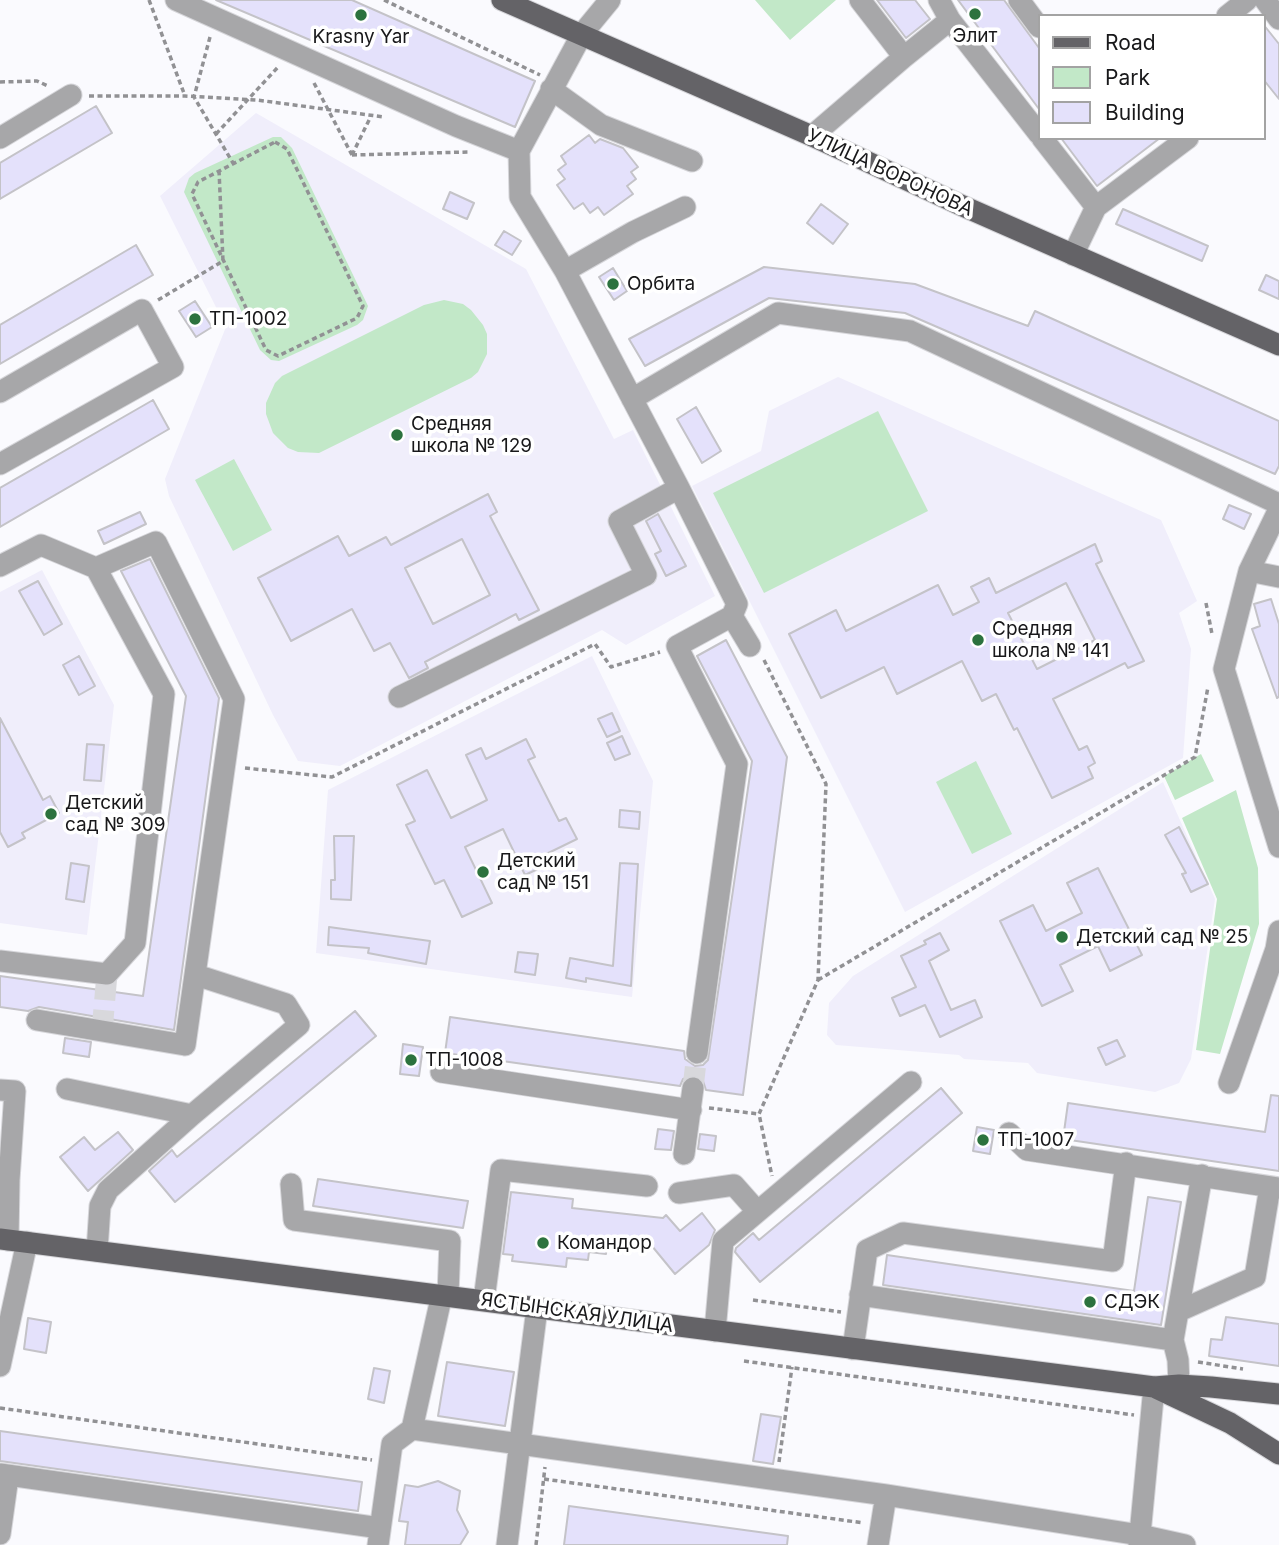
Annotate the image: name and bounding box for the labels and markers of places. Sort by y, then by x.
marker: Элит [967,6,983,22]
marker: Krasny Yar [353,7,369,23]
place label: Элит [953,25,997,47]
place label: Krasny Yar [313,26,409,48]
place label: Орбита [627,273,695,295]
marker: Орбита [605,276,621,292]
place label: ТП-1002 [209,308,287,330]
marker: ТП-1002 [187,311,203,327]
place label: Средняя школа № 129 [411,413,532,457]
marker: Средняя школа № 129 [389,427,405,443]
place label: Средняя школа № 141 [992,618,1109,662]
marker: Средняя школа № 141 [970,632,986,648]
place label: Детский сад № 309 [65,792,166,836]
marker: Детский сад № 309 [43,806,59,822]
place label: Детский сад № 151 [497,850,589,894]
marker: Детский сад № 151 [475,864,491,880]
place label: Детский сад № 25 [1076,926,1248,948]
marker: Детский сад № 25 [1054,929,1070,945]
place label: ТП-1008 [425,1049,504,1071]
marker: ТП-1008 [403,1052,419,1068]
place label: ТП-1007 [997,1129,1074,1151]
marker: ТП-1007 [975,1132,991,1148]
place label: Командор [557,1232,652,1254]
marker: Командор [535,1235,551,1251]
place label: СДЭК [1104,1291,1160,1313]
marker: СДЭК [1082,1294,1098,1310]

